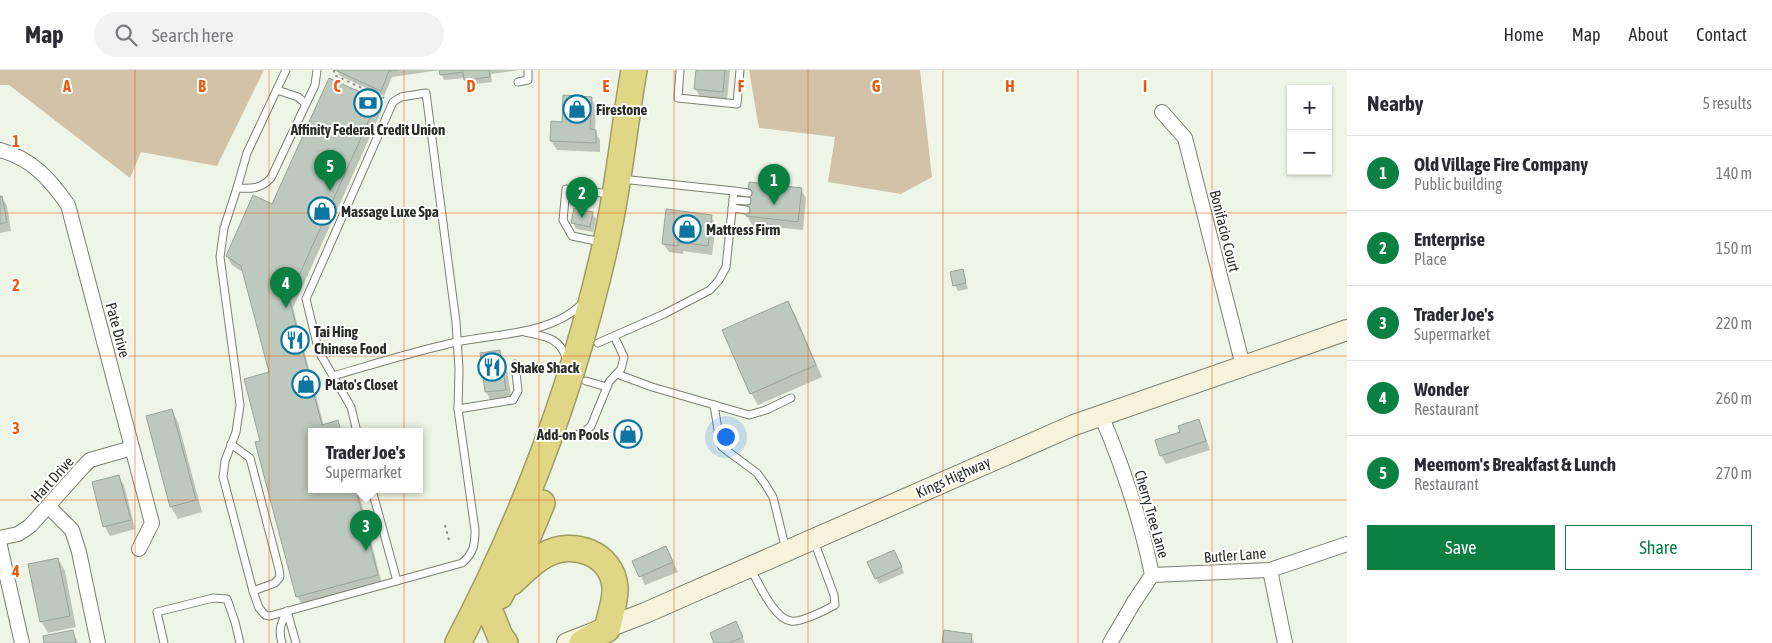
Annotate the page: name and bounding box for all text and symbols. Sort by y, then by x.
search box [94,12,444,57]
text: Map [25,21,64,48]
icon: search [112,21,140,49]
text: Search here [152,24,234,46]
text: Home [1504,24,1544,45]
text: Map [1572,24,1601,45]
text: About [1629,24,1668,45]
text: Contact [1696,24,1747,45]
text: A [62,77,71,95]
text: B [198,77,206,95]
text: C [333,77,341,95]
text: D [467,77,476,95]
text: E [603,77,610,95]
text: F [738,77,745,95]
text: G [872,77,881,95]
text: H [1005,77,1015,95]
text: I [1143,77,1147,95]
map controls [1287,85,1332,175]
button: + [1287,85,1332,130]
bank icon: Affinity Federal Credit Union [353,88,383,118]
text: Nearby [1367,91,1423,115]
shop icon: Firestone [562,94,592,124]
text: 5 results [1702,94,1752,112]
place label: Firestone [596,101,648,118]
place label: Affinity Federal Credit Union [290,121,445,138]
button: − [1287,130,1332,175]
text: 1 [12,132,20,150]
pin: 5 [314,150,346,191]
text: Old Village Fire Company [1414,153,1588,175]
pin: 1 [758,164,790,205]
text: 1 [1379,164,1387,182]
text: 140 m [1716,164,1752,182]
text: Public building [1414,175,1502,193]
pin: 2 [566,177,598,218]
street label: Bonifacio Court [1207,188,1243,274]
shop icon: Massage Luxe Spa [307,196,337,226]
place label: Massage Luxe Spa [341,203,439,220]
shop icon: Mattress Firm [672,214,702,244]
place label: Mattress Firm [706,221,780,238]
text: Enterprise [1414,228,1485,250]
text: 2 [1379,239,1387,257]
text: 150 m [1716,239,1752,257]
text: Place [1414,250,1447,268]
pin: 4 [270,267,302,308]
text: 2 [12,276,20,294]
street label: Pate Drive [103,301,134,360]
text: Trader Joe's [1414,303,1494,325]
text: 3 [1379,314,1387,332]
text: 220 m [1716,314,1752,332]
place label: Tai Hing Chinese Food [314,323,387,357]
restaurant icon: Tai Hing Chinese Food [280,325,310,355]
text: Supermarket [1414,325,1490,343]
restaurant icon: Shake Shack [477,352,507,382]
place label: Shake Shack [511,359,580,376]
shop icon: Plato's Closet [291,369,321,399]
place label: Plato's Closet [325,376,398,393]
text: Wonder [1414,378,1469,400]
text: 4 [1379,389,1387,407]
text: 260 m [1716,389,1752,407]
text: Restaurant [1414,400,1479,418]
text: 3 [12,419,20,437]
shop icon: Add-on Pools [613,419,643,449]
your location [713,424,739,450]
place label: Add-on Pools [536,426,610,443]
popup [308,428,423,493]
text: Trader Joe's [326,441,406,463]
street label: Hart Drive [27,453,77,505]
street label: Kings Highway [913,453,993,501]
text: Meemom's Breakfast & Lunch [1414,453,1616,475]
text: Supermarket [326,463,402,481]
text: 5 [1379,464,1387,482]
text: 270 m [1716,464,1752,482]
street label: Cherry Tree Lane [1131,468,1173,560]
text: Restaurant [1414,475,1479,493]
pin: 3 [350,510,382,551]
button: Save [1367,525,1555,570]
button: Share [1565,525,1752,570]
street label: Butler Lane [1203,544,1267,566]
text: 4 [11,562,20,580]

